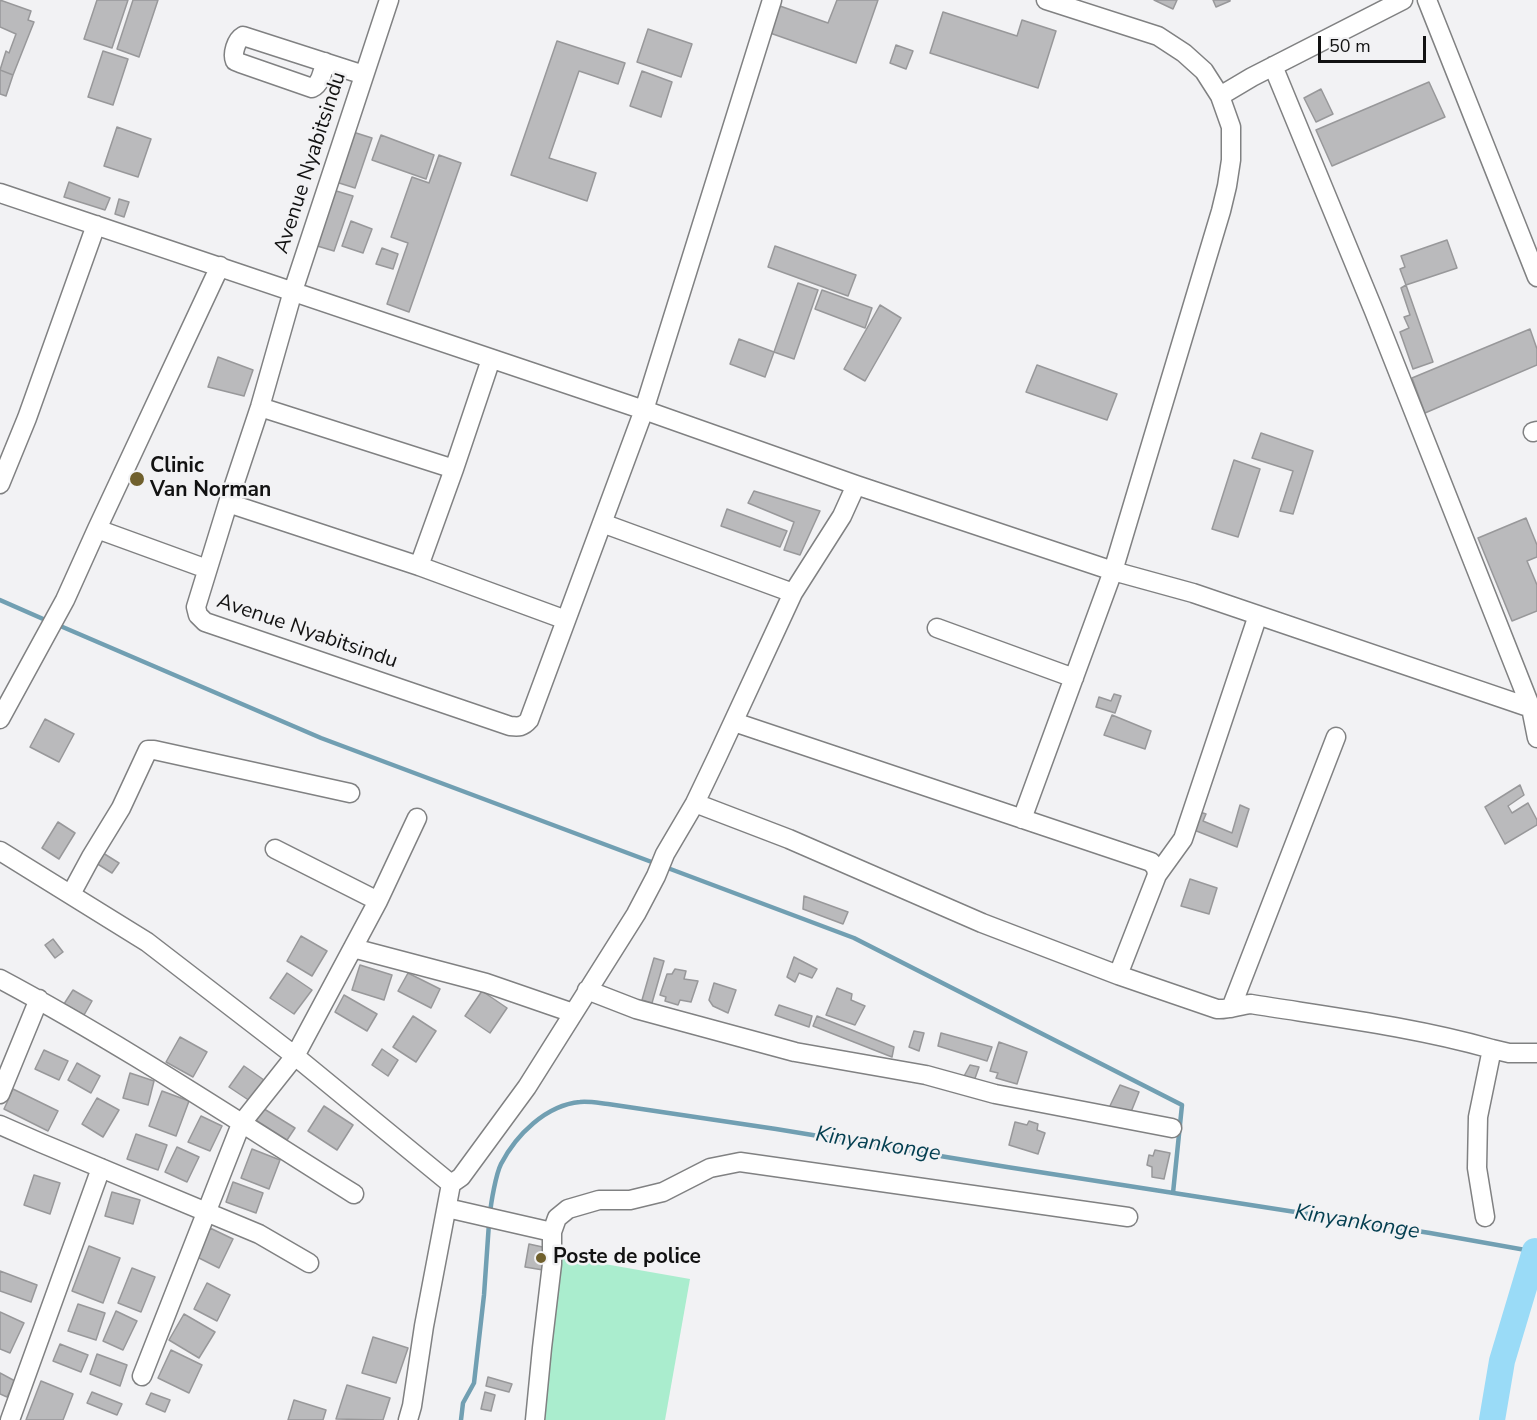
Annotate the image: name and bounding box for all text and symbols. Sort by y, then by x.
scale bar [1321,24,1429,62]
text: 50 m [1329,34,1371,58]
street label: Avenue Nyabitsindu [270,69,352,257]
place label: Clinic Van Norman [150,454,271,504]
marker: Clinic Van Norman [128,470,146,488]
street label: Avenue Nyabitsindu [213,589,401,675]
water label: Kinyankonge [813,1122,943,1168]
water label: Kinyankonge [1292,1200,1422,1246]
place label: Poste de police [553,1245,701,1271]
marker: Poste de police [534,1251,548,1265]

